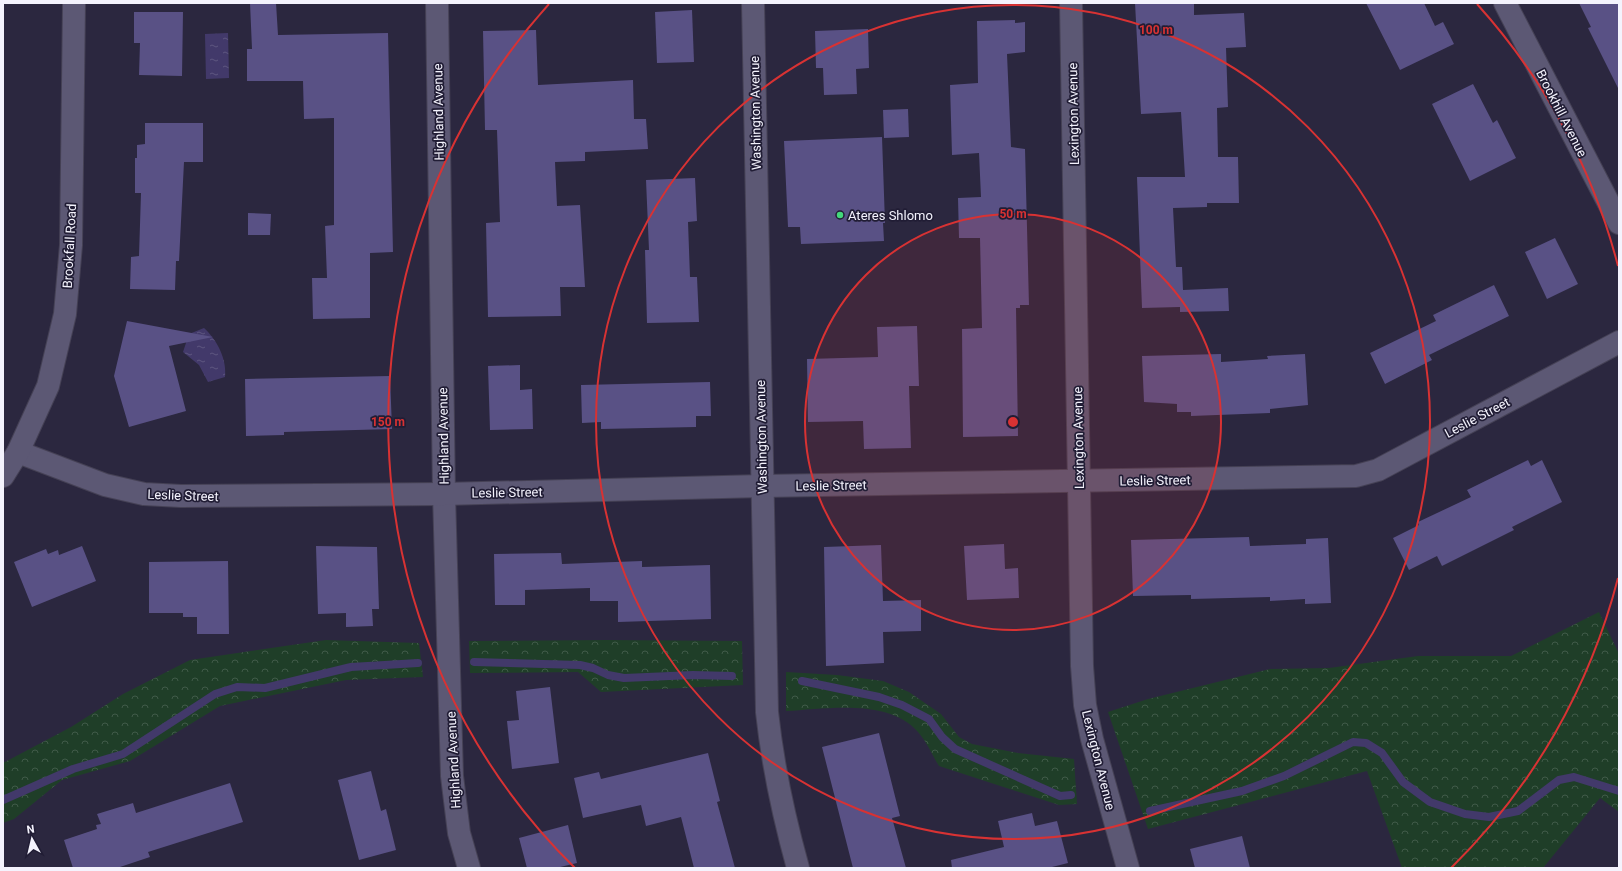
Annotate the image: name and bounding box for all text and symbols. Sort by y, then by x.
text: 100 m [1139,23,1173,37]
street label: Washington Avenue [747,56,764,170]
street label: Highland Avenue [430,63,447,161]
street label: Lexington Avenue [1065,63,1082,165]
street label: Brookhill Avenue [1533,67,1590,160]
street label: Brookfall Road [60,203,79,289]
text: 50 m [999,207,1027,221]
place label: Ateres Shlomo [848,208,933,223]
marker: Ateres Shlomo [835,210,845,220]
street label: Washington Avenue [753,380,770,494]
street label: Highland Avenue [435,387,452,485]
street label: Lexington Avenue [1070,387,1087,489]
street label: Leslie Street [1442,394,1512,441]
text: 150 m [371,415,405,429]
centre of rings [1006,415,1020,429]
street label: Leslie Street [1119,472,1191,489]
street label: Leslie Street [795,477,867,494]
street label: Leslie Street [471,484,543,501]
street label: Leslie Street [147,487,219,504]
street label: Lexington Avenue [1079,709,1118,812]
street label: Highland Avenue [443,711,464,809]
north arrow [12,819,52,859]
text: N [26,823,36,837]

